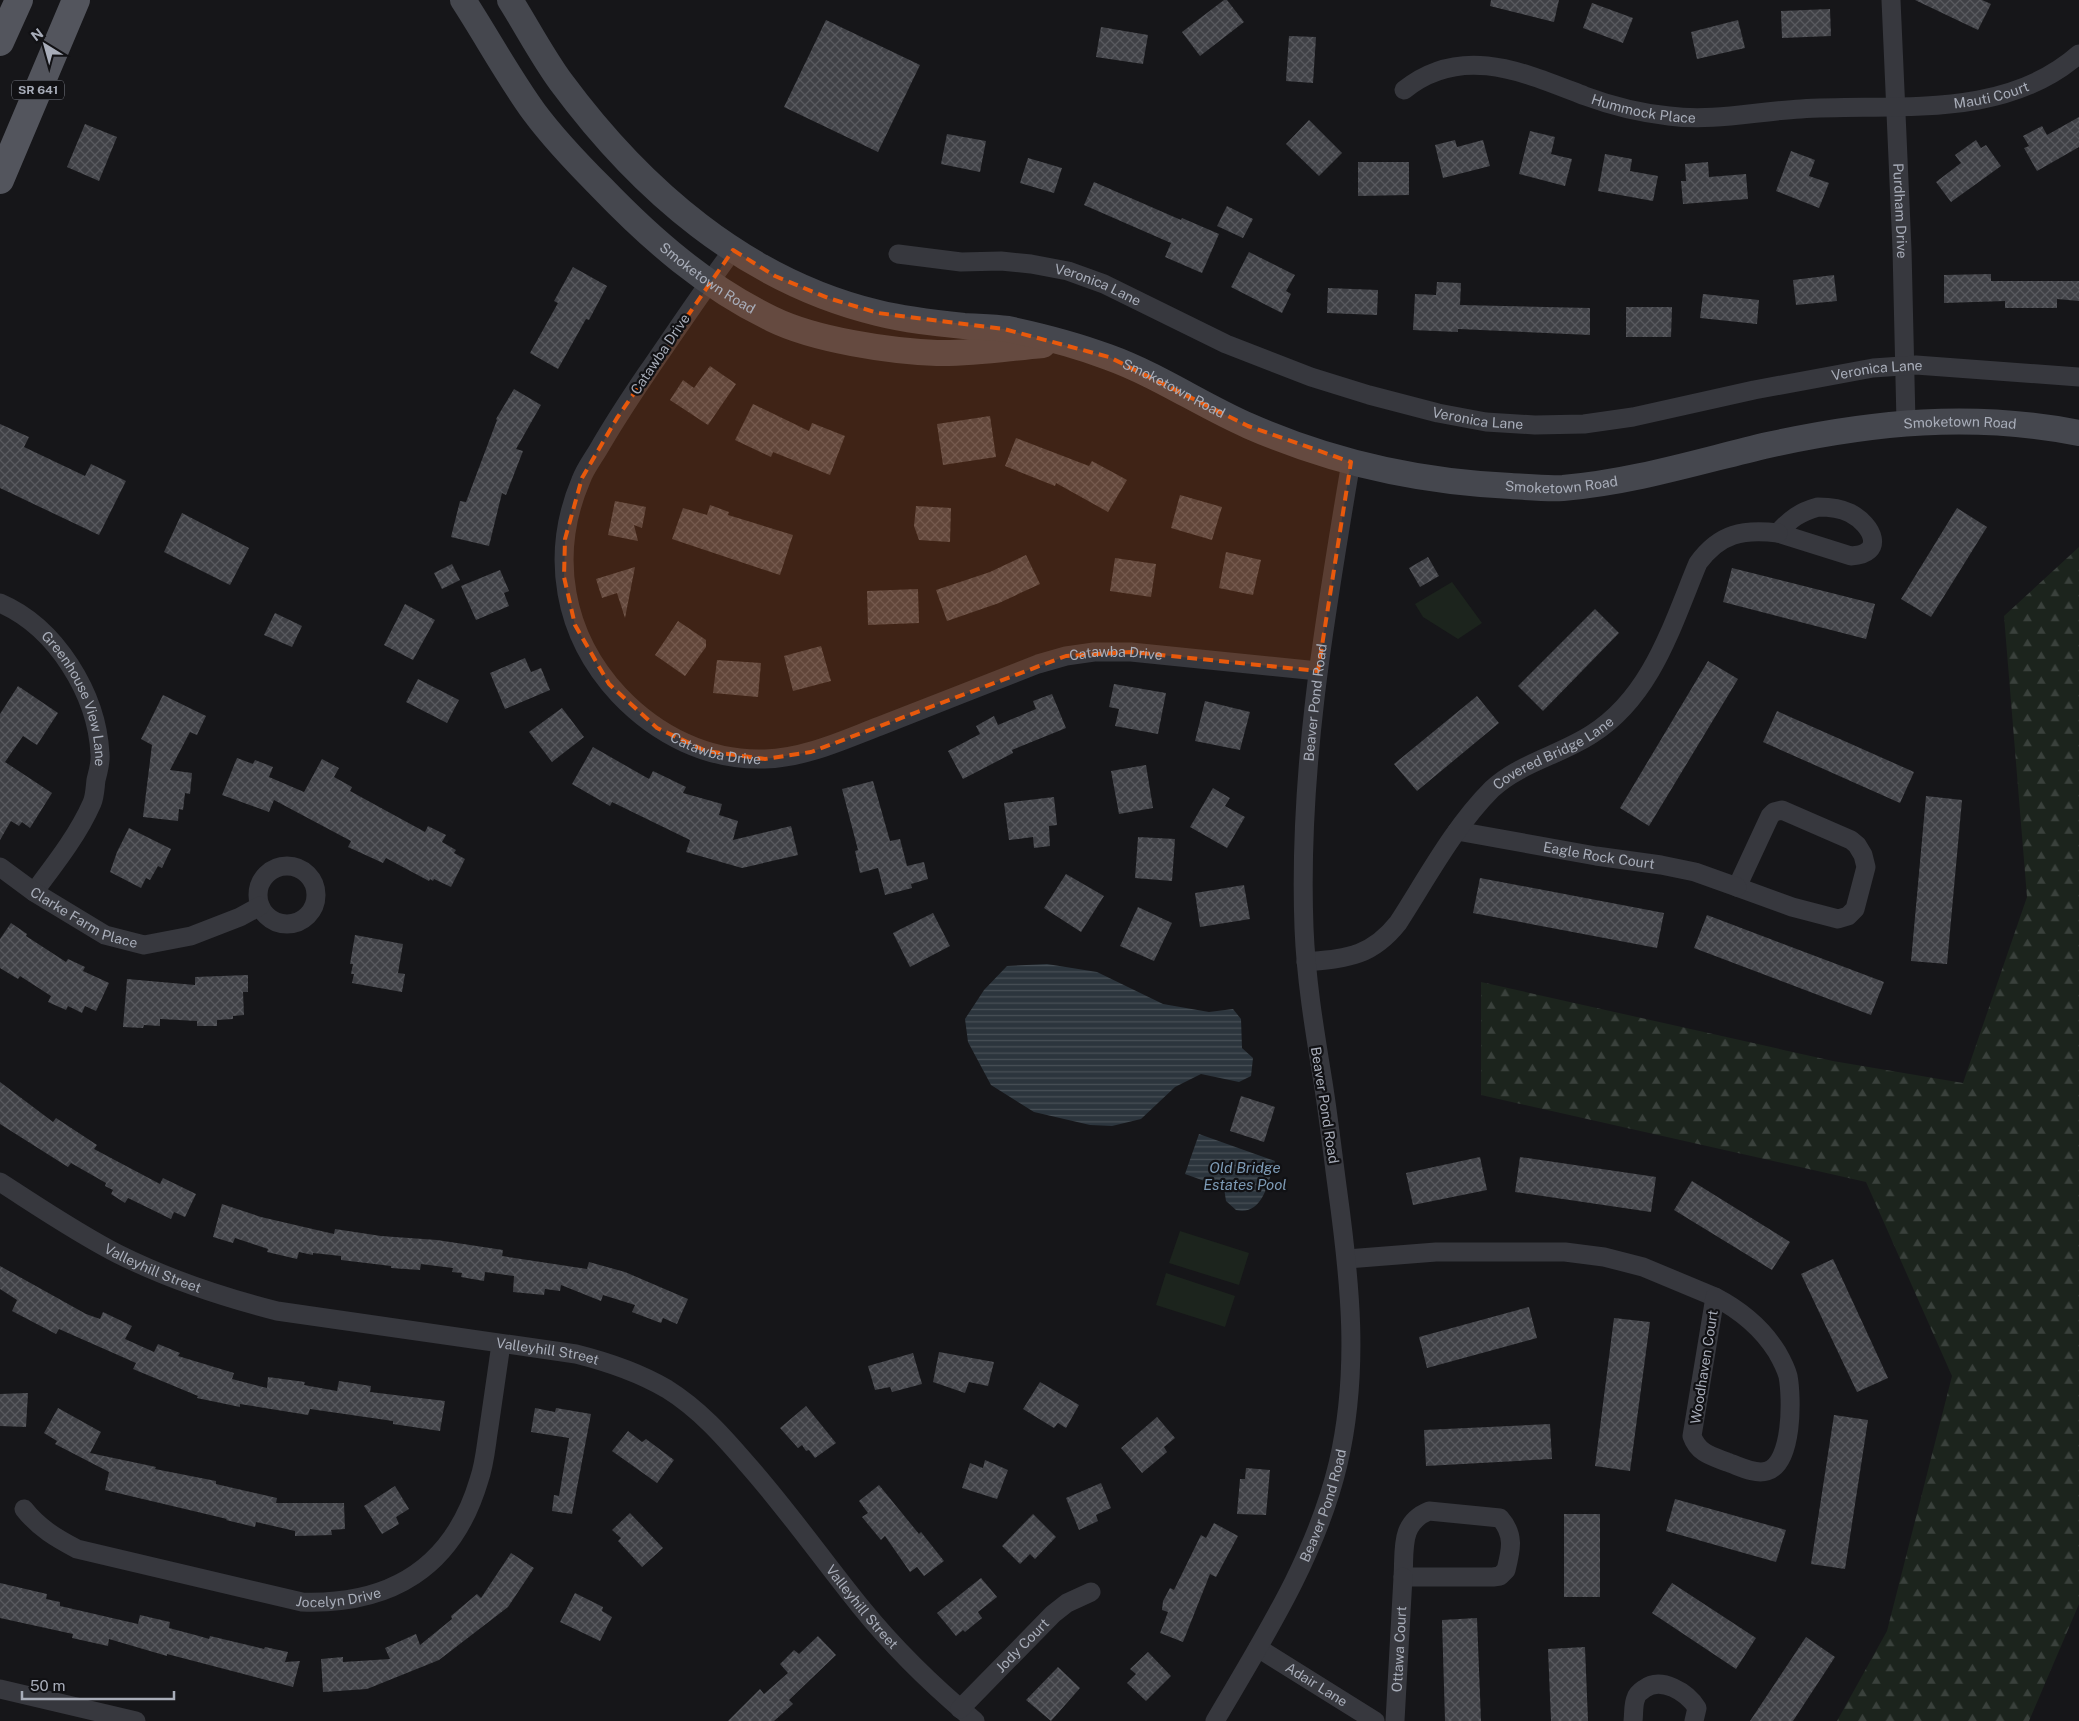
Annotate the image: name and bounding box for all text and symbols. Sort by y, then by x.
north arrow [20,20,70,70]
text: N [28,25,46,44]
street label: Mauti Court [1953,78,2031,112]
road number: SR 641 [12,80,64,100]
street label: Hummock Place [1589,91,1696,126]
street label: Purdham Drive [1890,163,1910,259]
street label: Smoketown Road [657,239,758,317]
street label: Veronica Lane [1053,261,1144,309]
street label: Catawba Drive [627,311,693,397]
street label: Smoketown Road [1120,356,1228,421]
street label: Veronica Lane [1830,357,1923,384]
street label: Veronica Lane [1430,404,1524,432]
street label: Smoketown Road [1903,413,2017,432]
street label: Smoketown Road [1505,473,1619,496]
street label: Greenhouse View Lane [38,628,108,767]
street label: Beaver Pond Road [1301,643,1330,762]
street label: Catawba Drive [1068,644,1163,663]
street label: Covered Bridge Lane [1490,713,1617,793]
street label: Catawba Drive [668,729,761,767]
street label: Eagle Rock Court [1542,839,1656,872]
street label: Clarke Farm Place [27,884,139,951]
street label: Beaver Pond Road [1308,1045,1342,1165]
water label: Old Bridge Estates Pool [1203,1159,1287,1193]
street label: Valleyhill Street [102,1240,203,1296]
street label: Woodhaven Court [1687,1309,1721,1425]
street label: Valleyhill Street [495,1335,601,1368]
street label: Beaver Pond Road [1296,1448,1349,1564]
street label: Valleyhill Street [823,1562,901,1652]
street label: Jocelyn Drive [295,1584,383,1610]
street label: Ottawa Court [1389,1606,1409,1693]
street label: Jody Court [992,1615,1052,1676]
street label: Adair Lane [1283,1659,1351,1710]
scale bar [22,1668,175,1700]
text: 50 m [30,1677,65,1694]

